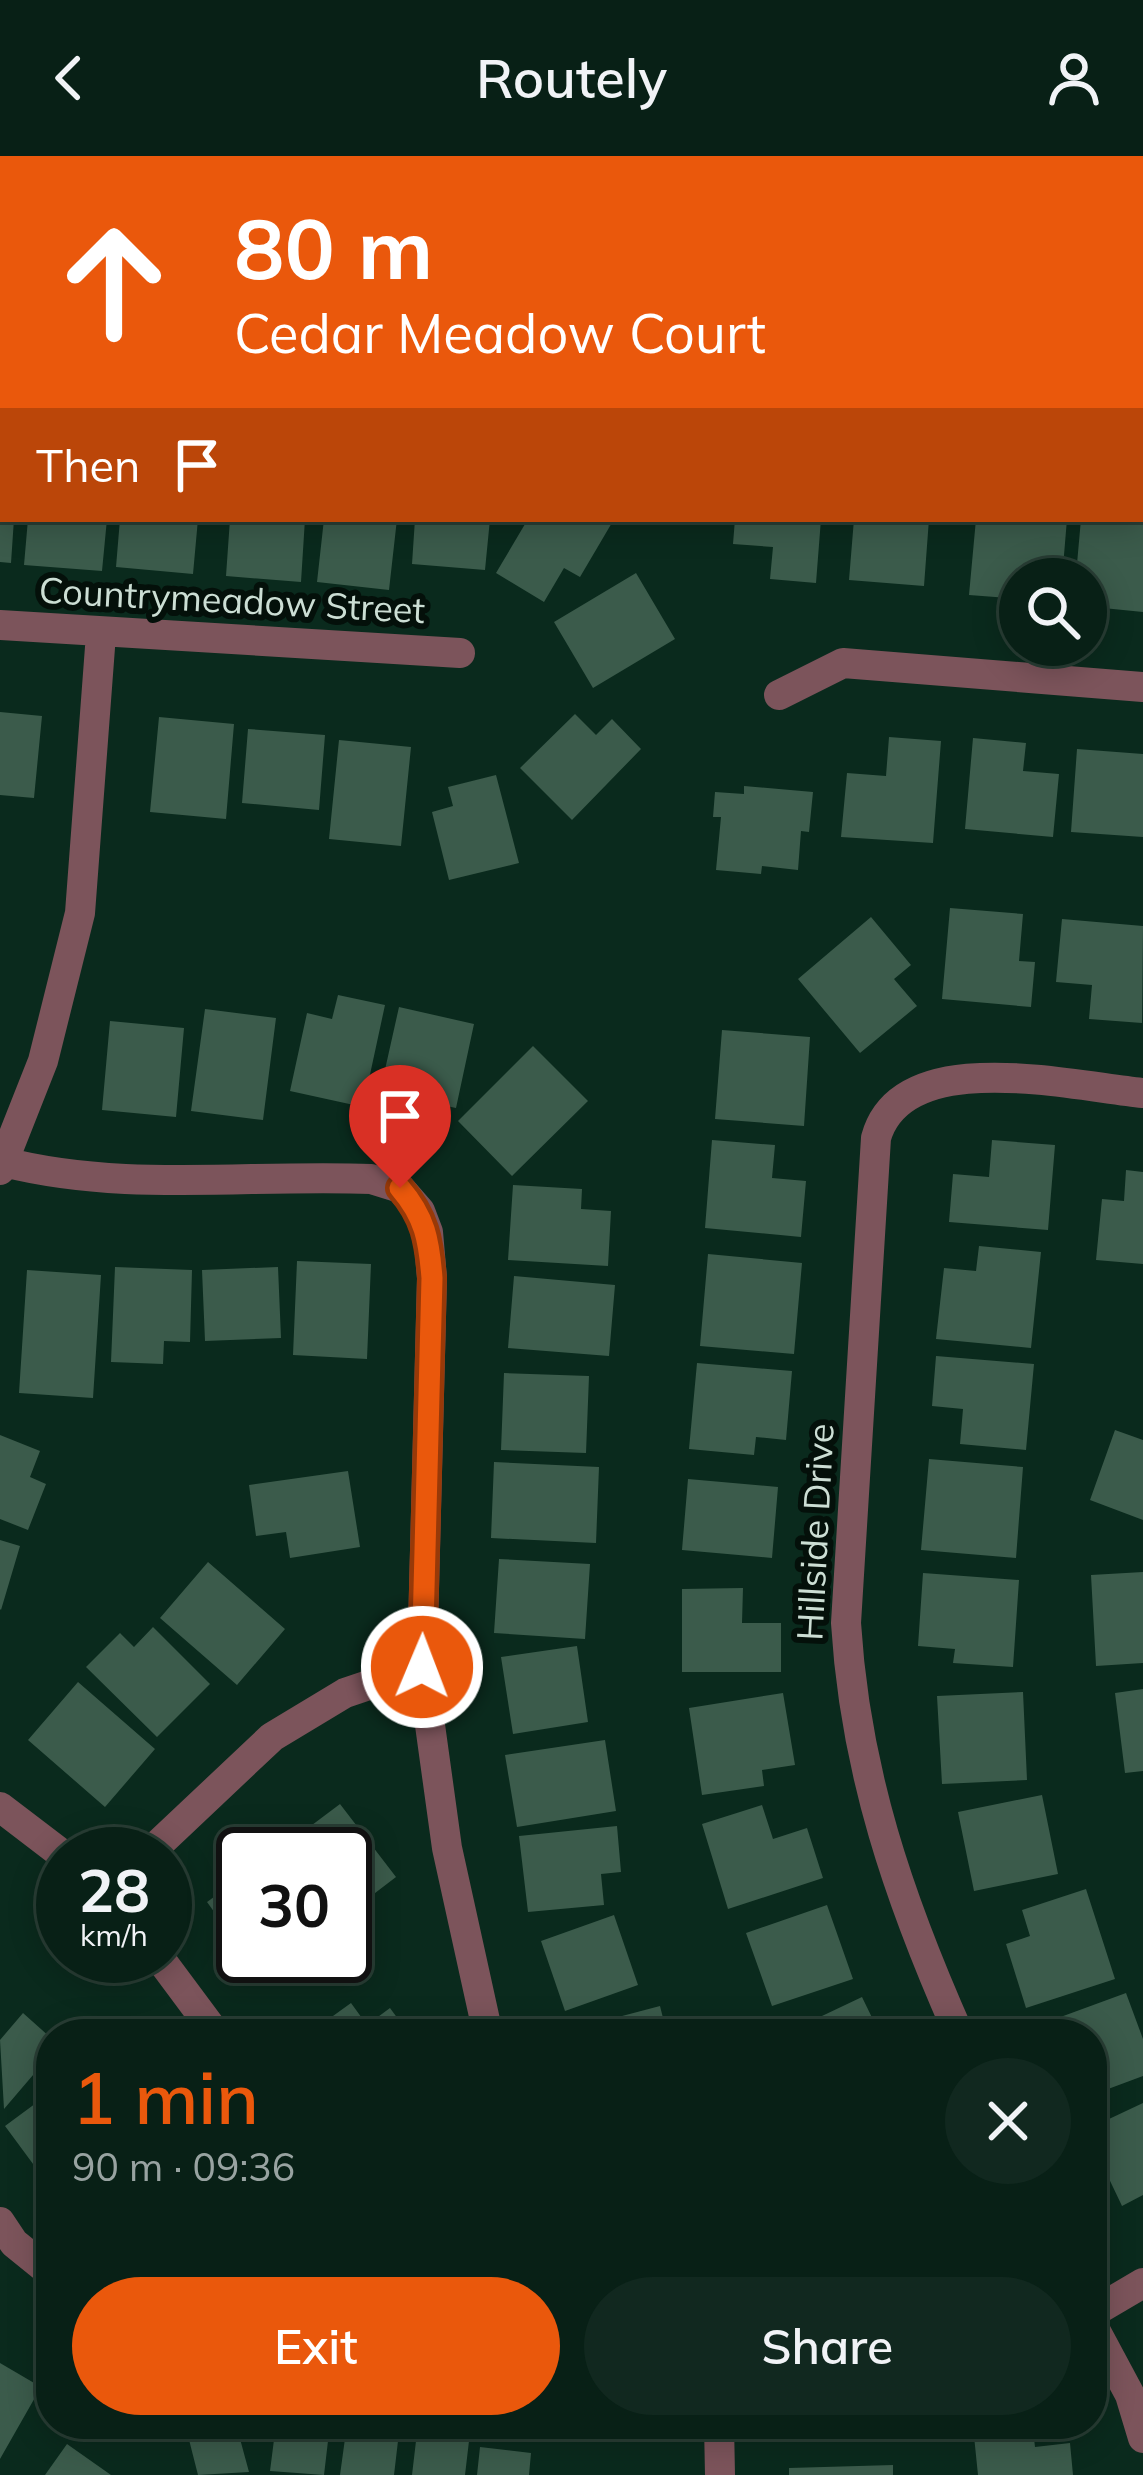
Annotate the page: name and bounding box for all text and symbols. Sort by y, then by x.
text: Routely [476,44,667,112]
icon: back [36,45,102,111]
icon: person [1041,45,1107,111]
text: 80 m [234,195,433,300]
icon: ahead [36,204,192,360]
text: Cedar Meadow Court [234,299,766,367]
icon: arrive [164,432,230,498]
text: Then [36,437,140,493]
map controls [999,558,1107,666]
button: search [999,558,1107,666]
street label: Countrymeadow Street [38,567,426,632]
pin [349,1065,451,1188]
icon: arrive [367,1083,433,1149]
street label: Hillside Drive [786,1422,843,1642]
position arrow [359,1604,485,1730]
speed limit sign: 30 [216,1827,372,1983]
text: 28 [78,1852,150,1927]
text: km/h [80,1916,148,1954]
text: 1 min [72,2052,259,2142]
button: close [945,2058,1071,2184]
text: 90 m · 09:36 [72,2142,295,2191]
button: Exit [72,2277,560,2415]
button: Share [584,2277,1071,2415]

